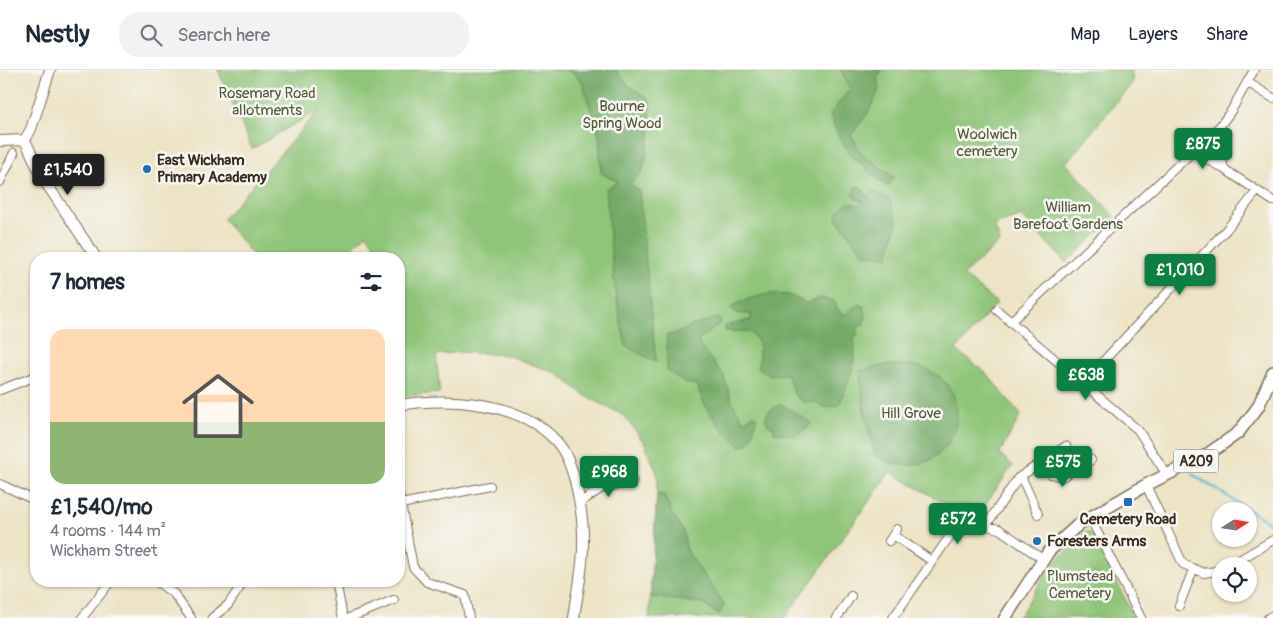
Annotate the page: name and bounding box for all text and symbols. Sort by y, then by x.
search box [119,12,469,57]
text: Nestly [25,20,89,49]
icon: search [137,21,165,49]
text: Search here [177,23,270,47]
text: Map [1071,23,1100,46]
text: Layers [1128,23,1178,46]
text: Share [1206,23,1248,46]
park label: Rosemary Road allotments [218,84,316,120]
park label: Bourne Spring Wood [582,97,662,133]
park label: Woolwich cemetery [957,125,1018,161]
pin: £875 [1173,128,1233,170]
text: £875 [1185,134,1221,154]
place label: East Wickham Primary Academy [157,151,267,187]
pin: £1,540 [27,154,109,196]
text: £1,540 [43,160,93,180]
marker: East Wickham Primary Academy [141,163,153,175]
park label: William Barefoot Gardens [1013,198,1123,234]
pin: £1,010 [1139,254,1221,296]
text: £1,010 [1156,260,1204,280]
icon: filters [357,268,385,296]
text: 7 homes [50,269,125,296]
pin: £638 [1056,358,1116,401]
icon: home [173,361,263,451]
text: £638 [1068,365,1104,385]
park label: Hill Grove [881,404,941,423]
pin: £575 [1033,446,1093,488]
road number: A209 [1174,450,1218,472]
text: £575 [1045,452,1081,472]
pin: £968 [579,456,639,498]
text: £968 [591,462,627,482]
text: £1,540/mo [50,494,152,521]
marker: Cemetery Road [1122,496,1134,508]
pin: £572 [928,502,988,545]
north arrow [1212,502,1258,548]
map controls [1212,502,1257,602]
text: £572 [940,509,976,529]
place label: Cemetery Road [1080,510,1176,529]
text: 4 rooms · 144 m² [50,521,166,541]
place label: Foresters Arms [1047,532,1146,551]
marker: Foresters Arms [1031,535,1043,547]
text: Wickham Street [50,541,157,561]
button: locate [1212,557,1257,602]
park label: Plumstead Cemetery [1047,567,1113,603]

